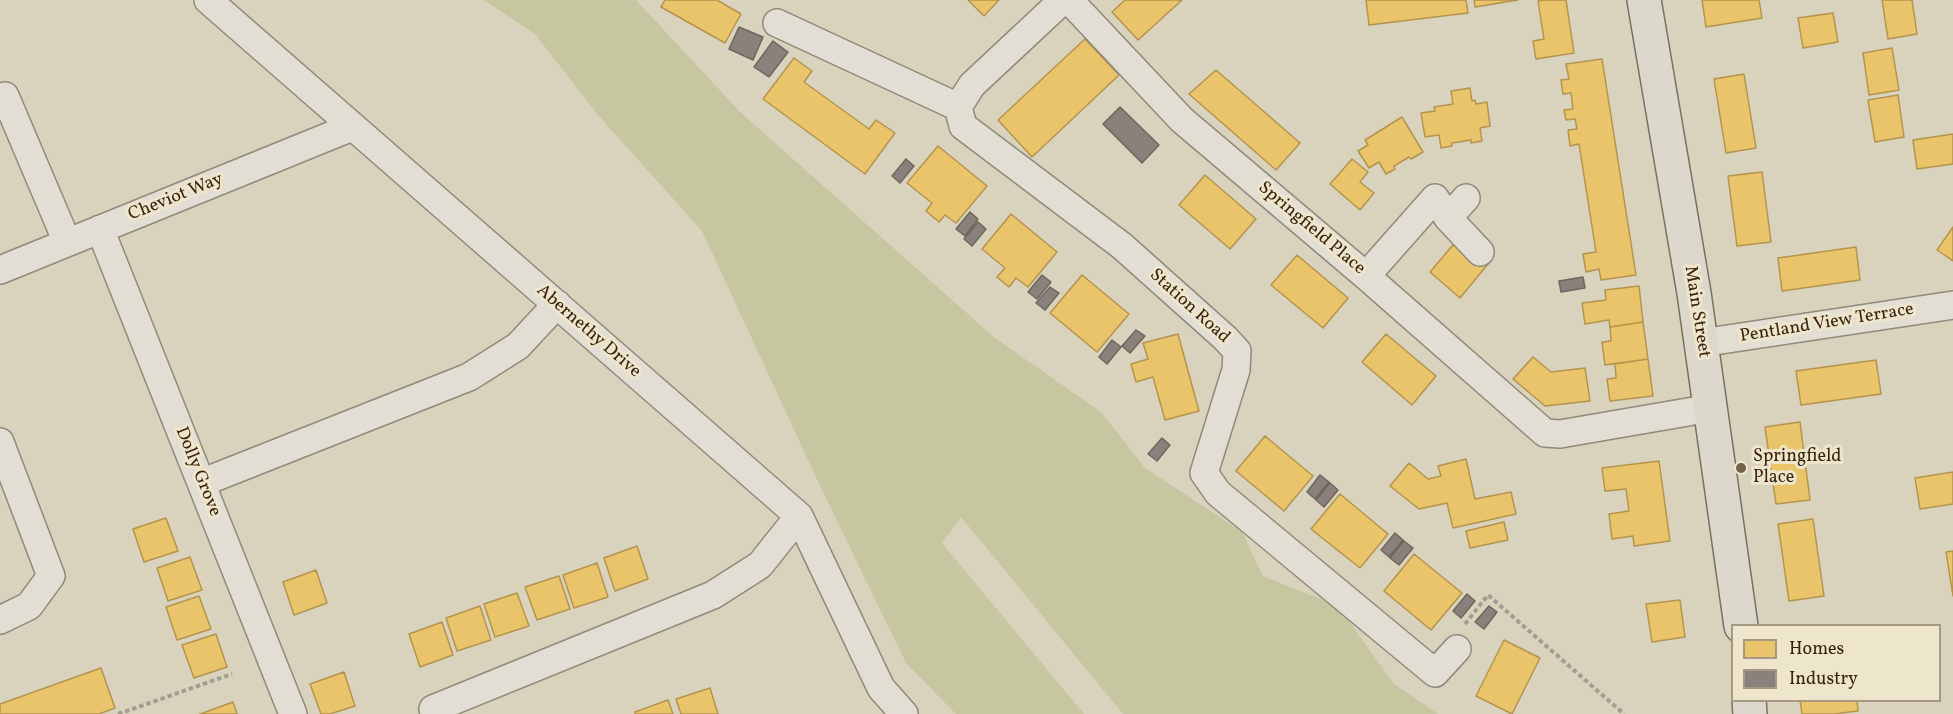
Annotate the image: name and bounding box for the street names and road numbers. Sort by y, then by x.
street label: Cheviot Way [125,169,227,227]
street label: Springfield Place [1253,178,1369,280]
street label: Station Road [1144,265,1234,349]
street label: Main Street [1678,265,1714,359]
street label: Abernethy Drive [531,281,645,383]
street label: Pentland View Terrace [1739,300,1915,348]
street label: Dolly Grove [169,424,225,520]

